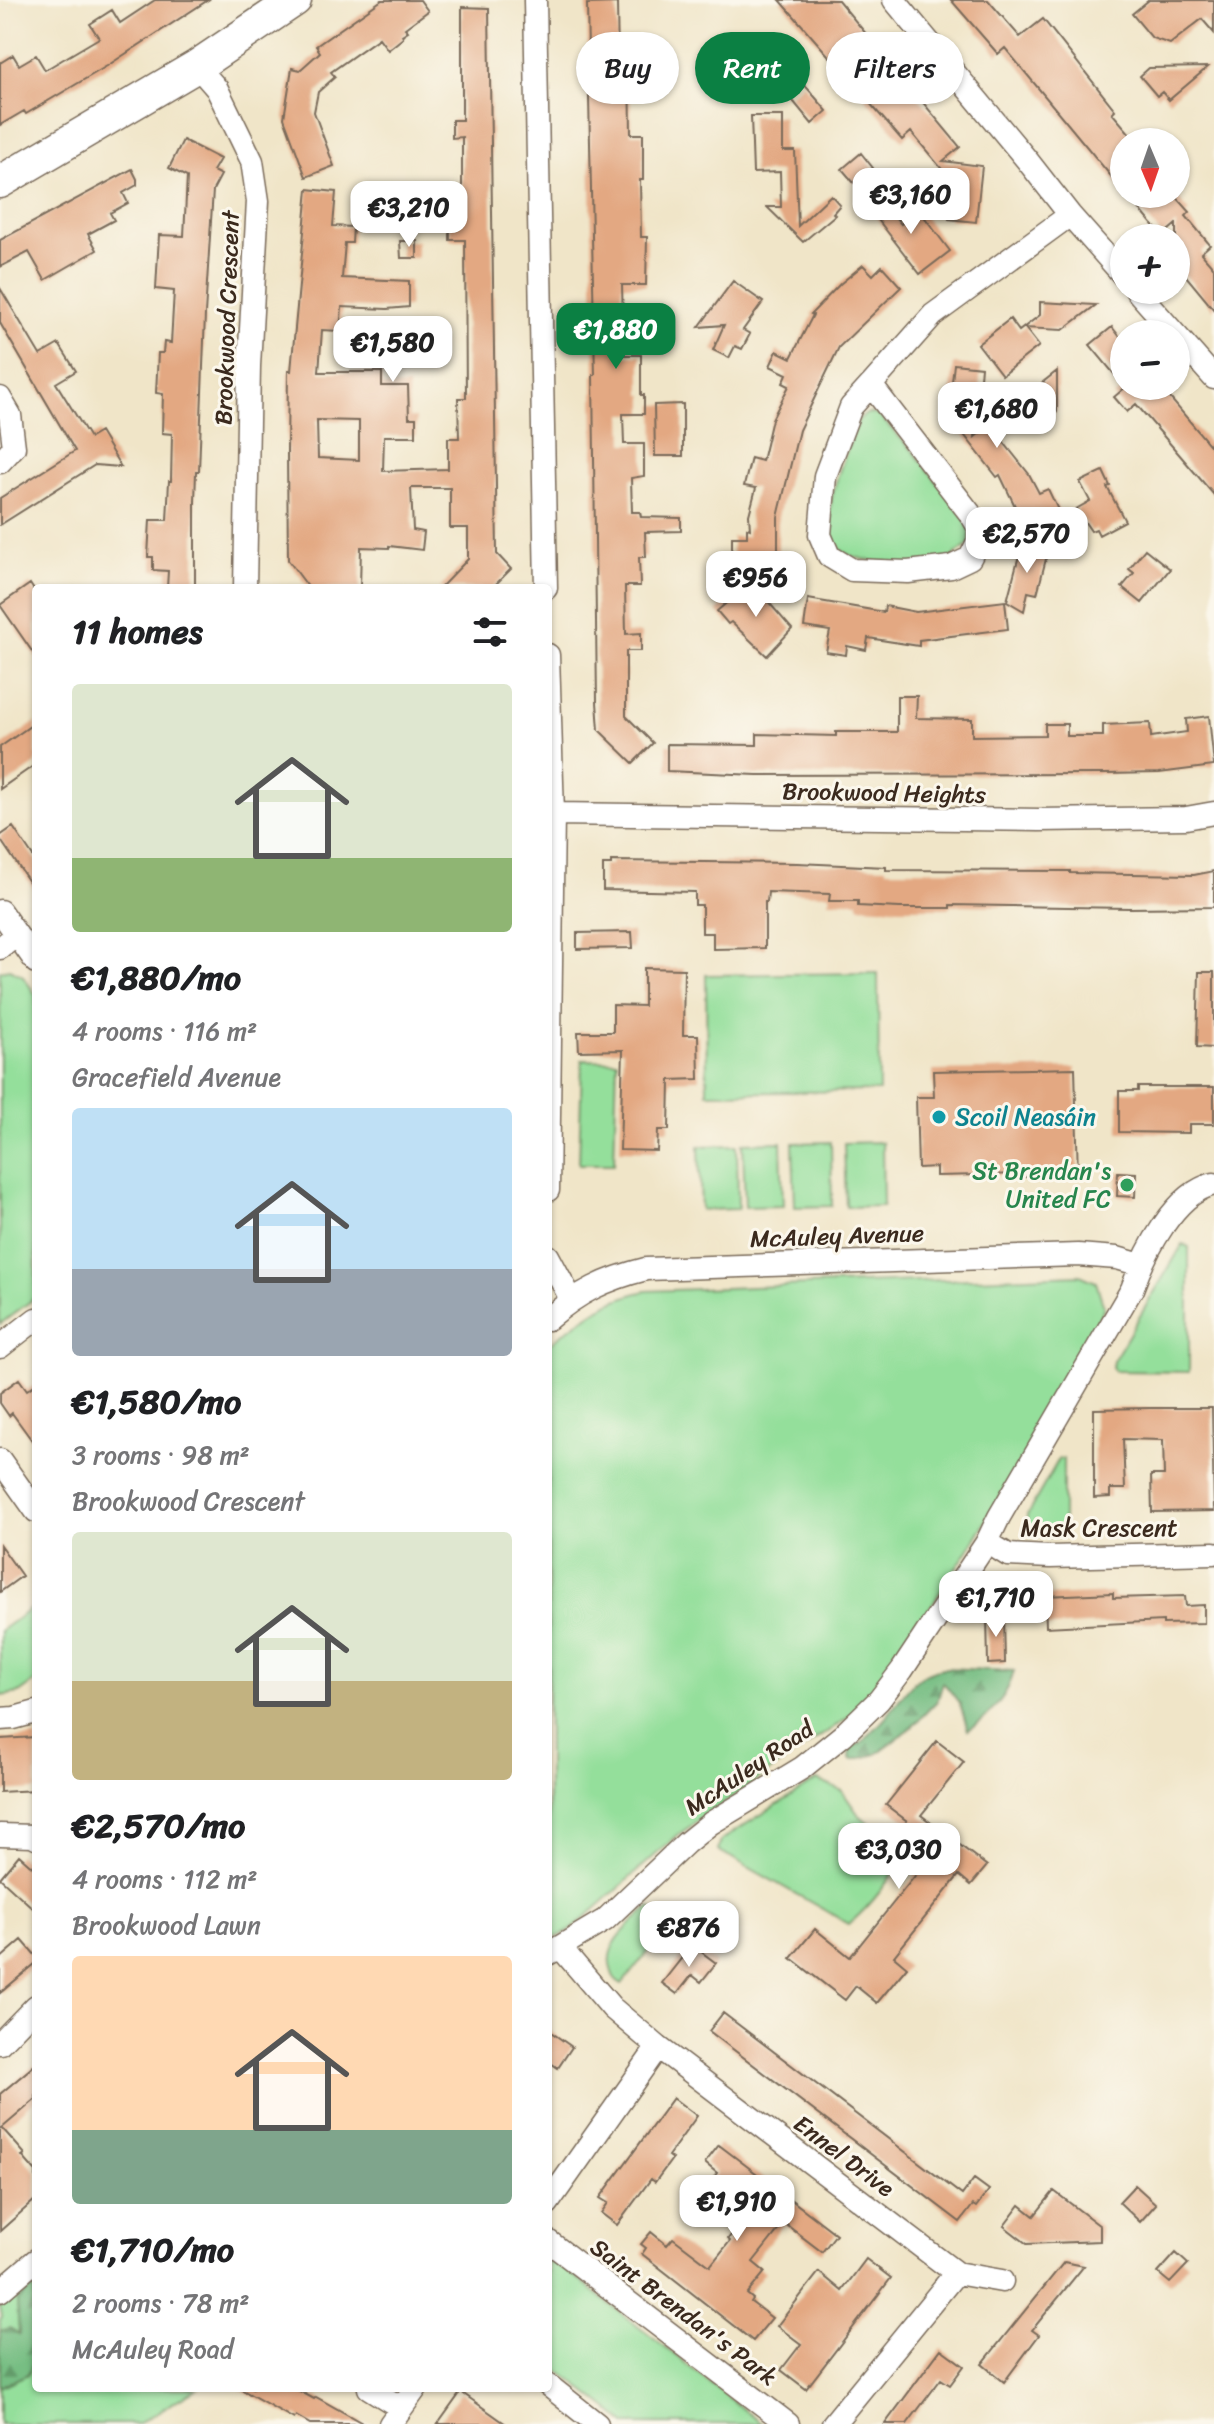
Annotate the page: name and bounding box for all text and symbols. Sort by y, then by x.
chip: Buy [576,32,679,104]
chip: Rent [695,32,810,104]
chip: Filters [826,32,964,104]
north arrow [1110,128,1190,208]
map controls [1110,128,1190,400]
pin: €3,160 [846,168,976,236]
text: €3,160 [871,171,951,217]
pin: €3,210 [344,181,474,249]
text: €3,210 [368,184,450,230]
street label: Brookwood Crescent [202,209,252,426]
button: + [1110,224,1190,304]
pin: €1,880 [551,303,681,371]
text: €1,880 [574,306,658,352]
pin: €1,580 [328,316,458,384]
text: €1,580 [351,319,435,365]
button: − [1110,320,1190,400]
pin: €1,680 [932,382,1062,450]
text: €1,680 [956,385,1038,431]
pin: €2,570 [962,507,1092,575]
text: €2,570 [984,510,1070,556]
pin: €956 [709,551,803,619]
text: €956 [724,554,788,600]
text: 11 homes [72,602,203,662]
icon: filters [468,610,512,654]
icon: home [220,736,364,880]
street label: Brookwood Heights [782,770,986,816]
text: €1,880/mo [72,948,241,1008]
text: 4 rooms · 116 m² [72,1008,257,1054]
text: Gracefield Avenue [72,1054,281,1100]
place label: Scoil Neasáin [955,1096,1096,1138]
marker: Scoil Neasáin [930,1108,948,1126]
place label: St Brendan's United FC [972,1150,1111,1220]
icon: home [220,1160,364,1304]
marker: St Brendan's United FC [1118,1176,1136,1194]
street label: McAuley Avenue [749,1212,925,1260]
text: €1,580/mo [72,1372,241,1432]
text: 3 rooms · 98 m² [72,1432,250,1478]
text: Brookwood Crescent [72,1478,305,1524]
street label: Mask Crescent [1021,1507,1177,1549]
pin: €1,710 [931,1571,1061,1639]
text: €1,710 [957,1574,1035,1620]
icon: home [220,1584,364,1728]
street label: McAuley Road [675,1708,824,1827]
text: €2,570/mo [72,1796,245,1856]
pin: €3,030 [834,1823,964,1891]
text: €3,030 [856,1826,942,1872]
text: 4 rooms · 112 m² [72,1856,257,1902]
pin: €876 [642,1901,736,1969]
text: Brookwood Lawn [72,1902,261,1948]
text: €876 [658,1904,720,1950]
icon: home [220,2008,364,2152]
street label: Ennel Drive [784,2104,904,2209]
pin: €1,910 [672,2175,802,2243]
text: €1,910 [698,2178,776,2224]
text: €1,710/mo [72,2220,234,2280]
street label: Saint Brendan's Park [581,2227,787,2397]
text: 2 rooms · 78 m² [72,2280,249,2326]
text: McAuley Road [72,2326,233,2372]

